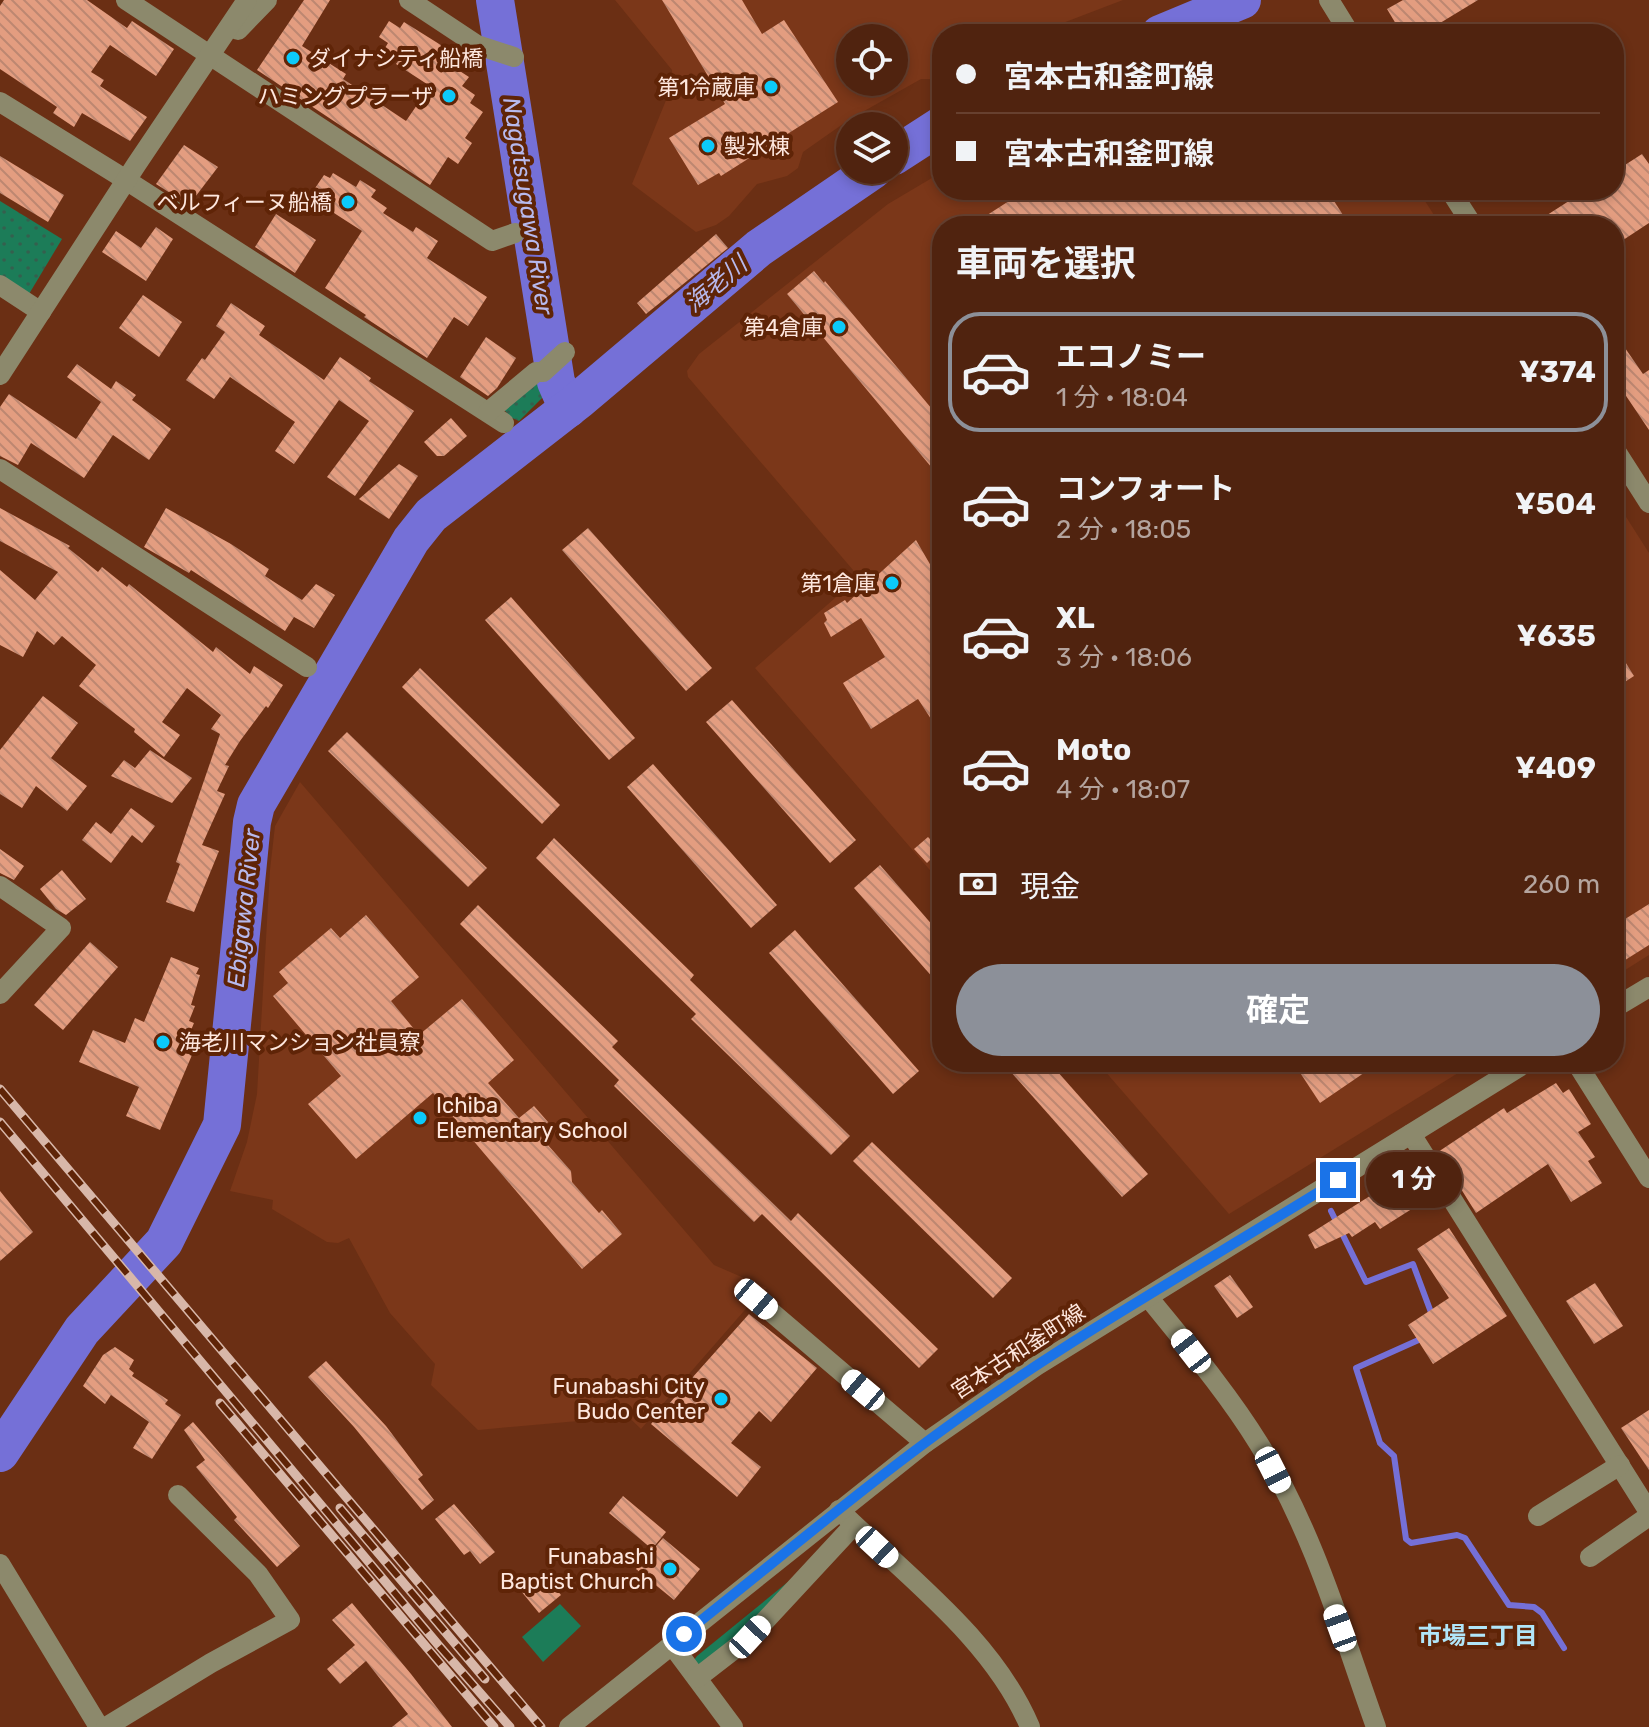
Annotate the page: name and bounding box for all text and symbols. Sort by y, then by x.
map controls [836,24,908,184]
button: locate [836,24,908,96]
place label: ダイナシティ船橋 [309,45,483,72]
marker: ダイナシティ船橋 [284,49,302,67]
text: 宮本古和釜町線 [1004,59,1214,95]
place label: 第1冷蔵庫 [658,74,755,101]
marker: 第1冷蔵庫 [762,78,780,96]
place label: ハミングプラーザ [257,83,433,110]
marker: ハミングプラーザ [440,87,458,105]
water label: Nagatsugawa River [497,95,559,317]
button: layers [836,112,908,184]
place label: 製氷棟 [724,133,790,160]
text: 宮本古和釜町線 [1004,136,1214,172]
marker: 製氷棟 [699,137,717,155]
place label: ベルフィーヌ船橋 [156,189,332,216]
marker: ベルフィーヌ船橋 [339,193,357,211]
text: 車両を選択 [956,242,1136,285]
water label: 海老川 [679,248,755,318]
place label: 第4倉庫 [743,314,823,341]
marker: 第4倉庫 [830,318,848,336]
icon: car [960,336,1032,408]
text: エコノミー [1056,339,1206,375]
text: ¥374 [1519,354,1596,390]
text: 1 分 · 18:04 [1056,382,1188,413]
icon: car [960,468,1032,540]
text: コンフォート [1056,471,1235,507]
text: ¥504 [1515,486,1596,522]
text: 2 分 · 18:05 [1056,514,1191,545]
place label: 第1倉庫 [801,570,876,597]
marker: 第1倉庫 [883,574,901,592]
icon: car [960,600,1032,672]
text: XL [1056,600,1095,636]
text: ¥635 [1517,618,1596,654]
text: 3 分 · 18:06 [1056,642,1192,673]
icon: car [960,732,1032,804]
text: Moto [1056,732,1131,768]
text: ¥409 [1515,750,1596,786]
text: 4 分 · 18:07 [1056,774,1190,805]
water label: Ebigawa River [222,827,266,989]
icon: cash [956,862,1000,906]
text: 現金 [1020,869,1080,905]
text: 260 m [1523,869,1600,900]
button: 確定 [956,964,1600,1056]
place label: 海老川マンション社員寮 [179,1029,421,1056]
marker: 海老川マンション社員寮 [154,1033,172,1051]
place label: Ichiba Elementary School [436,1092,628,1144]
marker: Ichiba Elementary School [411,1109,429,1127]
callout: 1 分 [1366,1152,1462,1208]
route end [1320,1162,1356,1198]
text: 1 分 [1392,1164,1436,1195]
car [730,1274,782,1324]
street label: 宮本古和釜町線 [946,1298,1090,1405]
car [1167,1325,1215,1377]
car [837,1365,889,1415]
place label: Funabashi City Budo Center [552,1373,706,1425]
marker: Funabashi City Budo Center [712,1390,730,1408]
car [1251,1443,1295,1497]
car [851,1522,903,1572]
place label: Funabashi Baptist Church [500,1543,654,1595]
marker: Funabashi Baptist Church [661,1560,679,1578]
car [1321,1601,1359,1655]
car [725,1611,775,1663]
route start [666,1616,702,1652]
district label: 市場三丁目 [1418,1622,1538,1650]

